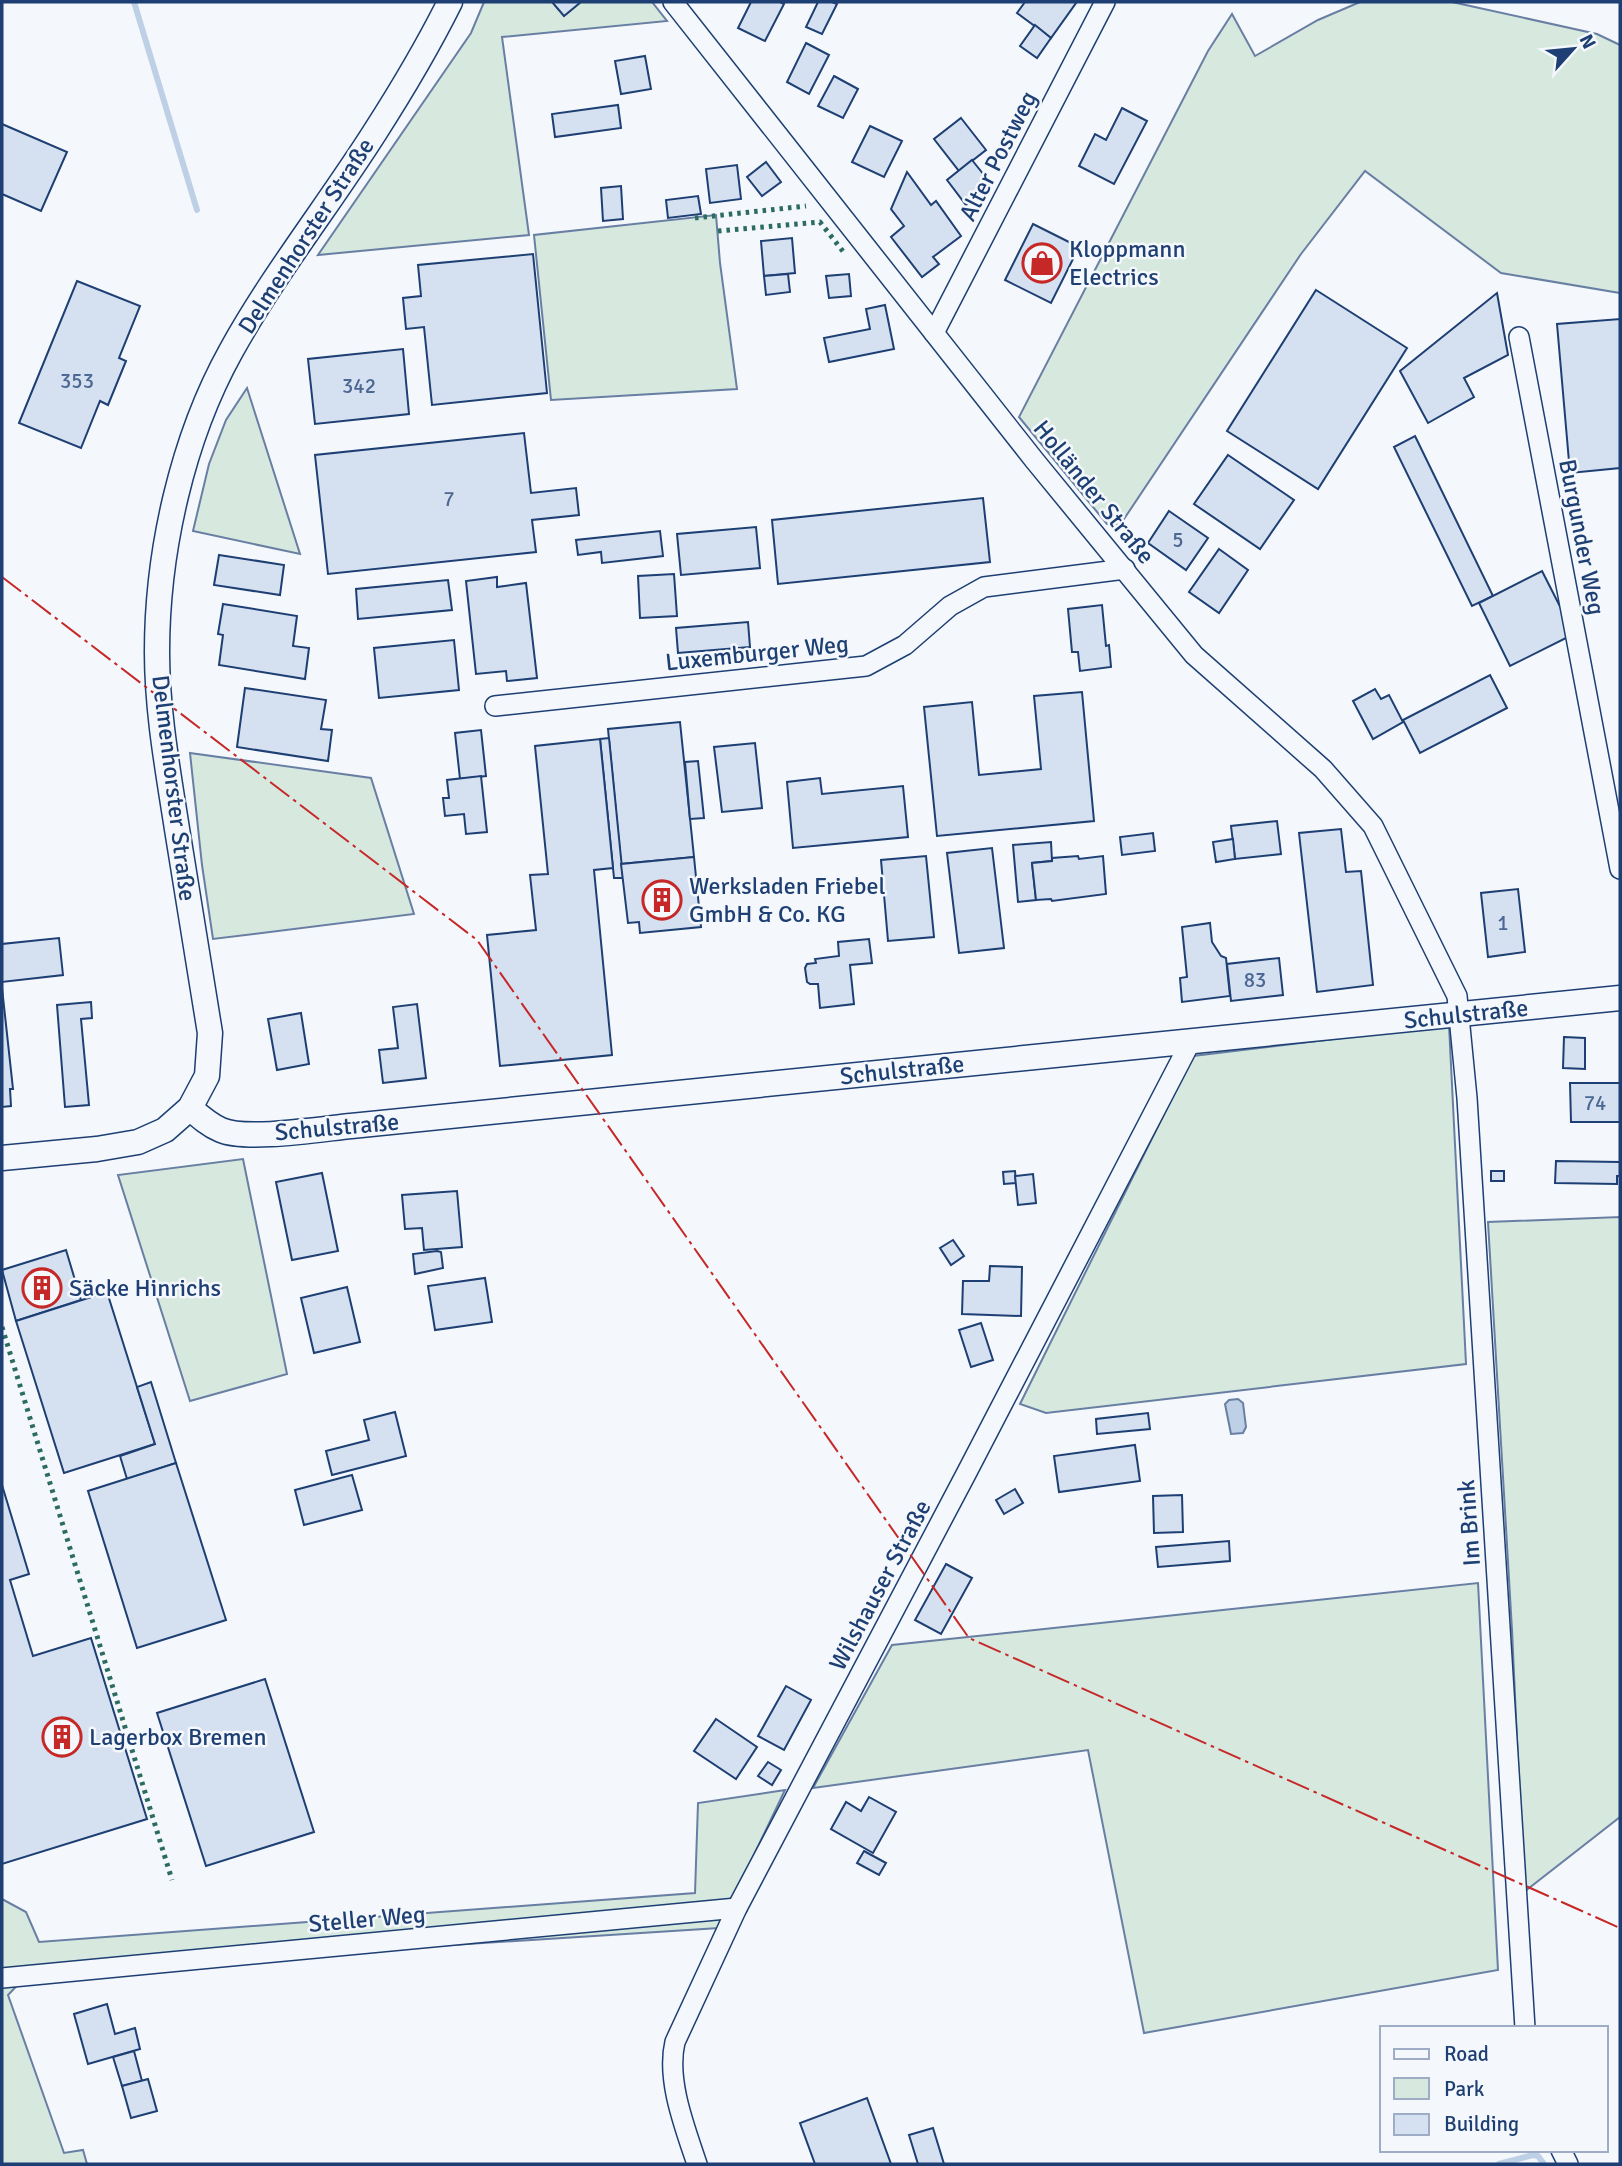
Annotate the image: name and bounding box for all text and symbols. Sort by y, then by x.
north arrow [1538,14,1608,84]
text: N [1574,30,1601,53]
street label: Alter Postweg [952,86,1044,226]
street label: Delmenhorster Straße [231,132,381,340]
place label: Kloppmann Electrics [1069,234,1186,292]
shop icon: Kloppmann Electrics [1021,242,1063,284]
house number: 353 [60,368,94,394]
house number: 342 [342,373,376,399]
street label: Holländer Straße [1027,414,1161,570]
street label: Burgunder Weg [1552,457,1612,617]
house number: 7 [443,486,455,512]
house number: 5 [1172,527,1184,553]
street label: Luxemburger Weg [664,628,850,678]
street label: Delmenhorster Straße [145,673,203,903]
place label: Werksladen Friebel GmbH & Co. KG [689,871,886,929]
building icon: Werksladen Friebel GmbH & Co. KG [641,879,683,921]
house number: 1 [1497,910,1509,936]
house number: 83 [1244,967,1266,993]
street label: Schulstraße [1402,993,1530,1035]
street label: Schulstraße [838,1049,966,1091]
house number: 74 [1584,1090,1606,1116]
street label: Schulstraße [274,1107,400,1147]
building icon: Säcke Hinrichs [21,1267,63,1309]
place label: Säcke Hinrichs [69,1273,221,1303]
street label: Im Brink [1451,1479,1487,1567]
street label: Wilshauser Straße [822,1494,938,1676]
building icon: Lagerbox Bremen [41,1716,83,1758]
place label: Lagerbox Bremen [89,1722,267,1752]
street label: Steller Weg [307,1899,427,1939]
legend [1380,2026,1608,2152]
text: Road [1444,2041,1489,2067]
text: Park [1444,2076,1485,2102]
text: Building [1444,2111,1519,2137]

